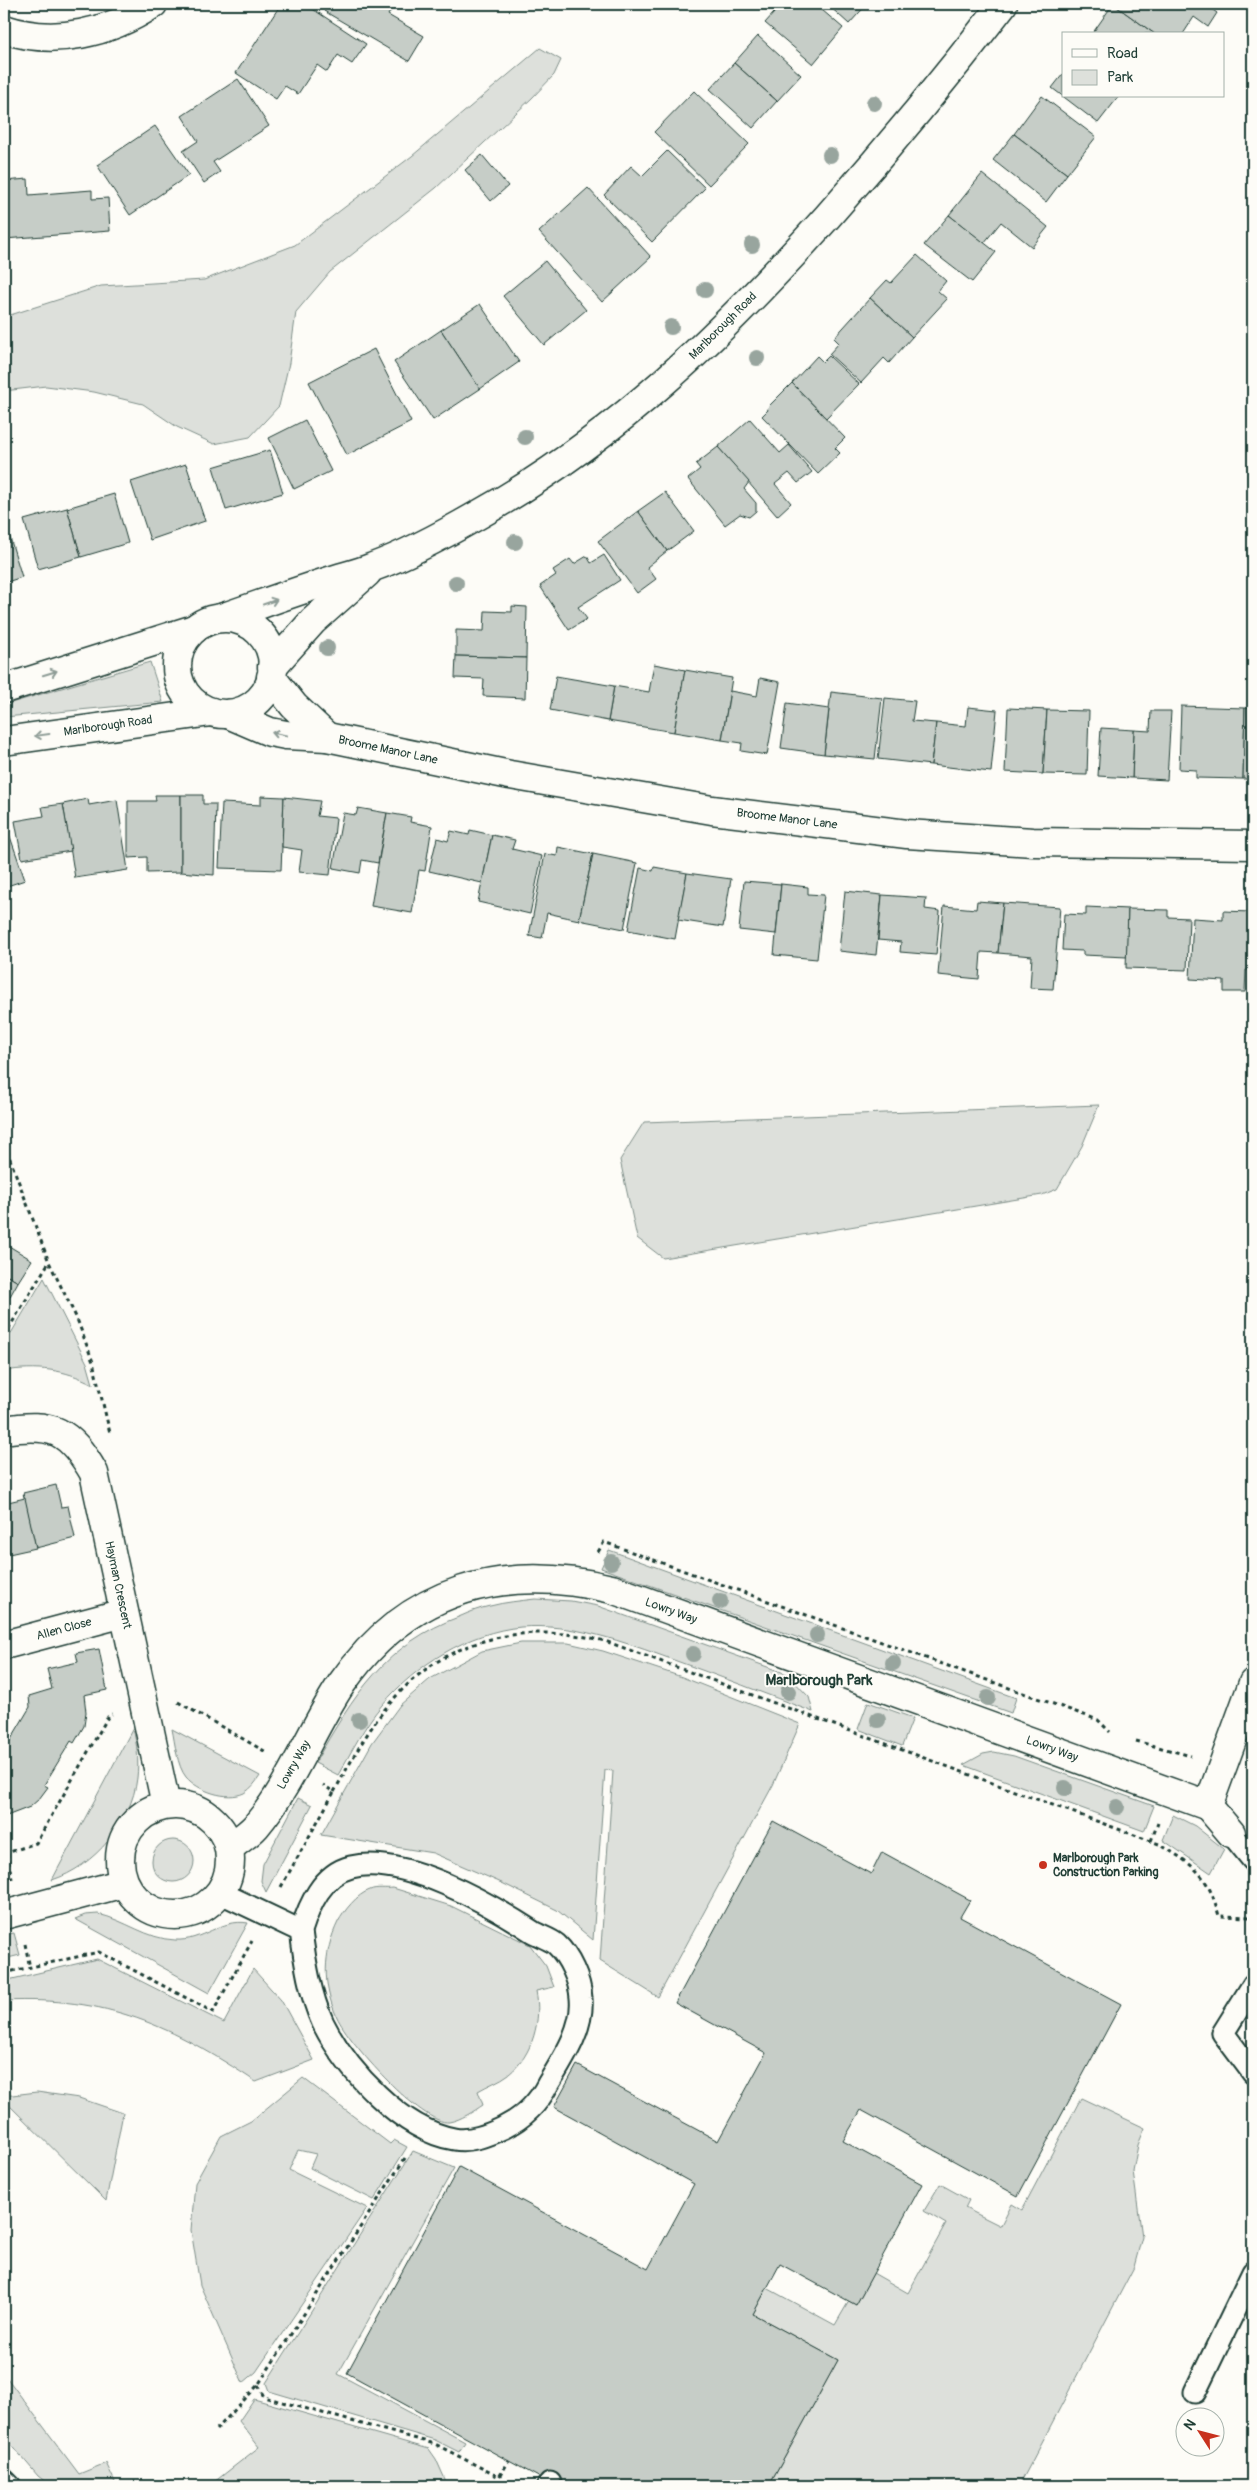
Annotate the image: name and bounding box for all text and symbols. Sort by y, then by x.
legend [1062,32,1224,98]
text: Road [1107,44,1138,63]
text: Park [1107,68,1134,87]
street label: Marlborough Road [686,289,760,363]
one-way arrow [262,597,277,606]
one-way arrow [42,668,58,678]
street label: Marlborough Road [63,712,153,740]
one-way arrow [271,728,287,738]
one-way arrow [34,731,50,741]
street label: Broome Manor Lane [337,732,439,768]
street label: Broome Manor Lane [736,805,838,833]
street label: Hayman Crescent [101,1540,135,1631]
street label: Lowry Way [643,1595,699,1627]
street label: Allen Close [35,1614,93,1644]
district label: Marlborough Park [765,1671,873,1690]
street label: Lowry Way [1024,1733,1080,1765]
street label: Lowry Way [274,1738,314,1792]
place label: Marlborough Park Construction Parking [1053,1851,1158,1880]
marker: Marlborough Park Construction Parking [1037,1859,1049,1871]
north arrow [1174,2408,1224,2458]
text: N [1180,2416,1200,2433]

